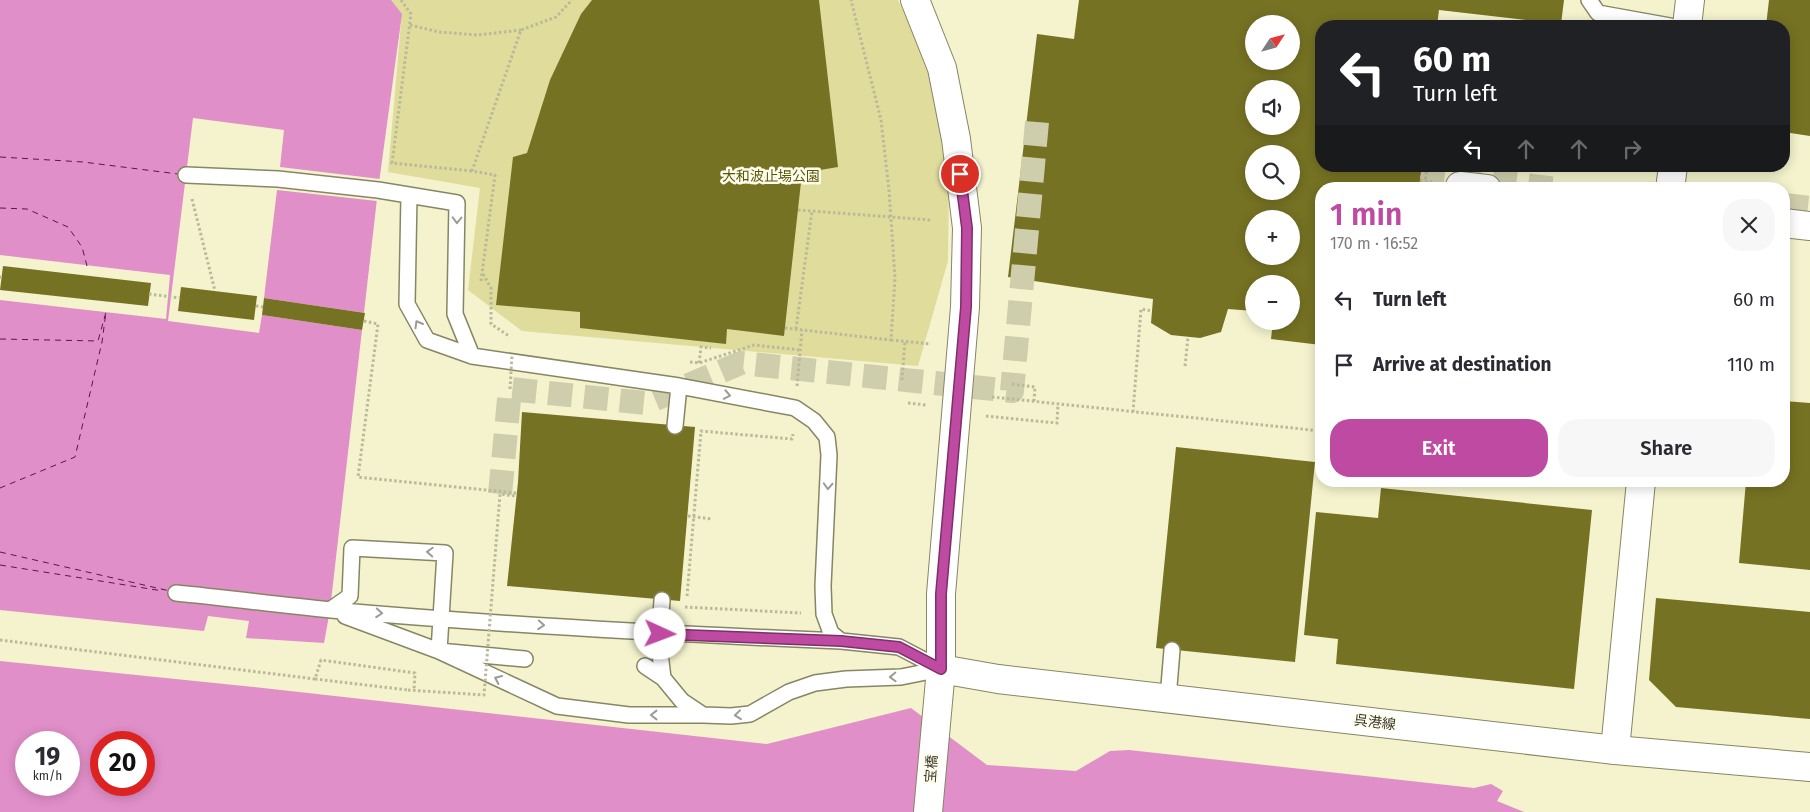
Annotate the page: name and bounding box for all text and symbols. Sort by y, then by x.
north arrow [1245,15,1300,70]
map controls [1245,15,1300,330]
text: 60 m [1413,38,1491,80]
icon: left [1330,40,1395,105]
button: sound [1245,80,1300,135]
text: Turn left [1413,80,1497,107]
icon: left [1459,135,1487,163]
icon: ahead [1512,135,1540,163]
icon: ahead [1565,135,1593,163]
icon: right [1618,135,1646,163]
button: search [1245,145,1300,200]
pin [939,153,981,195]
icon: arrive [946,160,974,188]
park label: 大和波止場公園 [722,168,820,185]
text: 1 min [1330,197,1402,233]
button: close [1723,199,1775,251]
button: + [1245,210,1300,265]
one-way arrow [452,216,462,224]
text: 170 m · 16:52 [1330,234,1418,253]
button: − [1245,275,1300,330]
icon: left [1330,286,1358,314]
text: Turn left [1373,288,1447,311]
text: 60 m [1733,288,1775,311]
one-way arrow [414,320,424,329]
icon: arrive [1330,351,1358,379]
text: Arrive at destination [1373,353,1552,376]
text: 110 m [1727,353,1775,376]
one-way arrow [723,389,731,400]
button: Exit [1330,419,1548,477]
button: Share [1558,419,1775,477]
one-way arrow [822,482,833,490]
one-way arrow [425,547,433,557]
position arrow [633,607,685,659]
one-way arrow [375,608,383,619]
one-way arrow [537,620,545,631]
one-way arrow [889,672,897,683]
one-way arrow [494,675,503,685]
one-way arrow [734,709,742,720]
one-way arrow [650,710,658,720]
street label: 呉港線 [1353,712,1397,733]
speed limit sign: 20 [90,731,155,796]
text: 19 [35,742,60,772]
street label: 宝橋 [922,754,941,784]
text: km/h [33,769,62,783]

